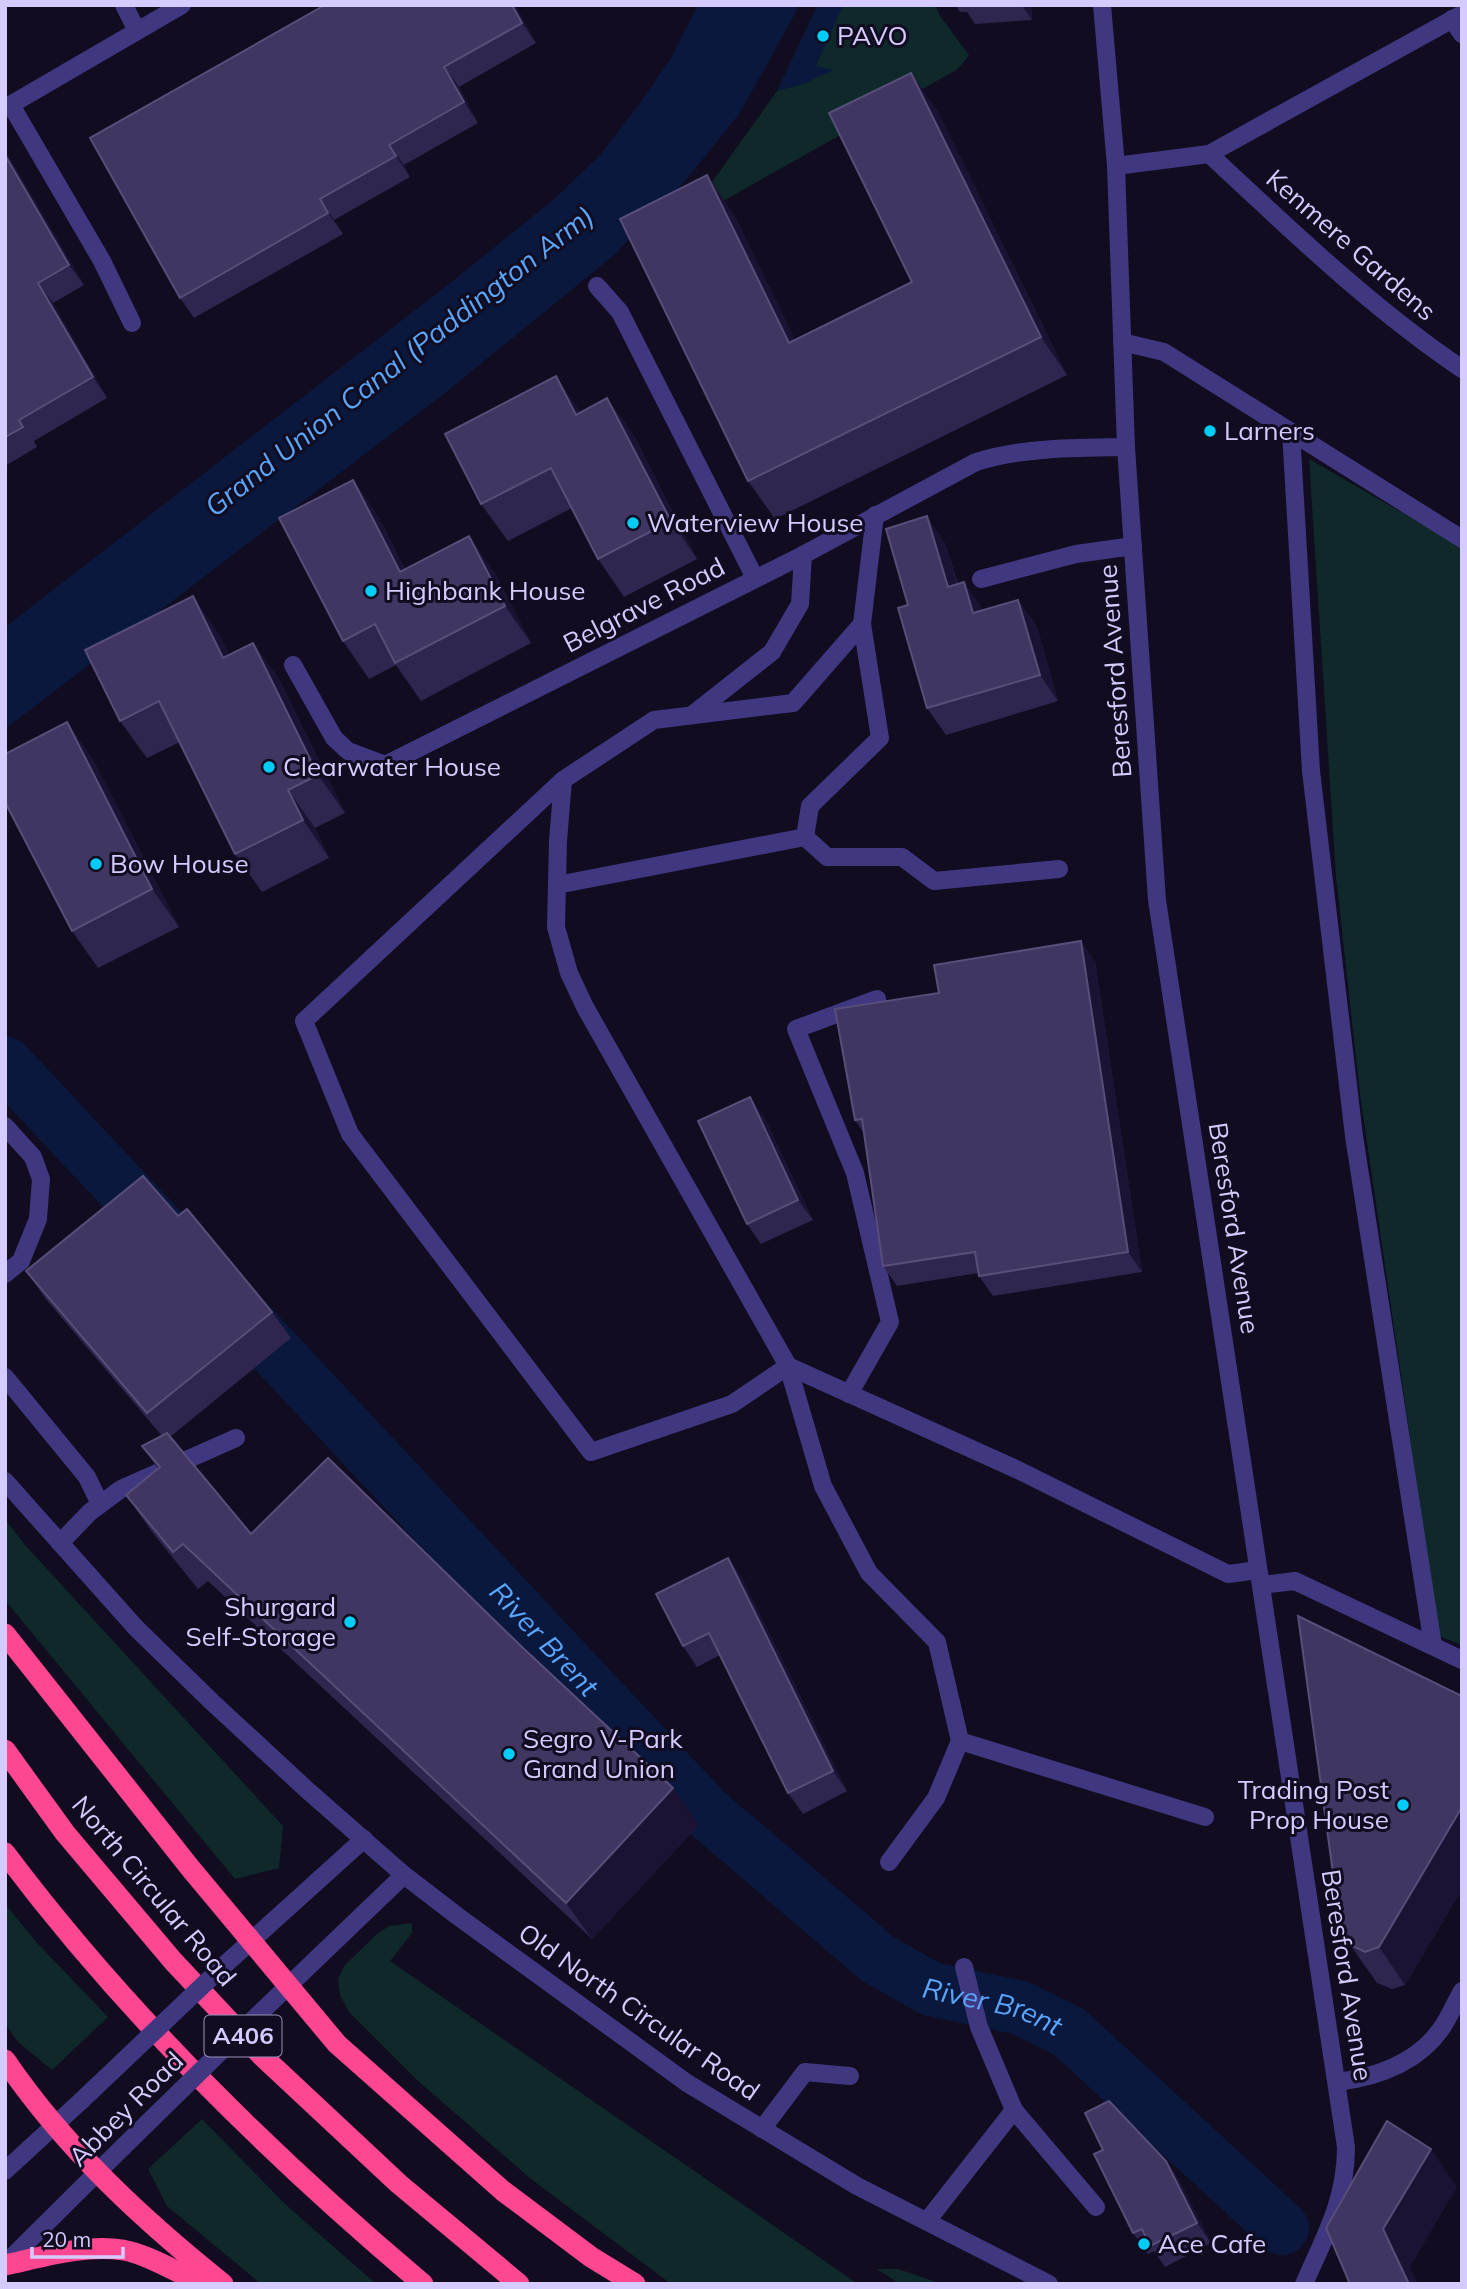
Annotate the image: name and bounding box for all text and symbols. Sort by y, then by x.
place label: PAVO [837,19,908,52]
marker: PAVO [815,28,831,44]
street label: Kenmere Gardens [1260,162,1443,327]
water label: Grand Union Canal (Paddington Arm) [197,198,600,523]
place label: Larners [1224,414,1315,447]
marker: Larners [1202,423,1218,439]
place label: Waterview House [647,506,864,539]
marker: Waterview House [625,515,641,531]
street label: Belgrave Road [558,550,730,659]
street label: Beresford Avenue [1091,563,1138,779]
place label: Highbank House [385,574,585,607]
marker: Highbank House [363,583,379,599]
place label: Clearwater House [283,750,501,783]
marker: Clearwater House [261,759,277,775]
place label: Bow House [110,847,249,880]
marker: Bow House [88,856,104,872]
street label: Beresford Avenue [1201,1120,1268,1336]
water label: River Brent [483,1574,607,1704]
place label: Shurgard Self-Storage [186,1590,336,1653]
marker: Shurgard Self-Storage [342,1614,358,1630]
place label: Segro V-Park Grand Union [523,1722,683,1785]
marker: Segro V-Park Grand Union [501,1746,517,1762]
place label: Trading Post Prop House [1238,1773,1389,1836]
street label: North Circular Road [65,1789,244,1993]
marker: Trading Post Prop House [1395,1797,1411,1813]
street label: Beresford Avenue [1314,1867,1381,2083]
street label: Old North Circular Road [512,1916,766,2107]
water label: River Brent [920,1970,1069,2043]
road number: A406 [204,2015,282,2056]
street label: Abbey Road [61,2044,190,2173]
scale bar [32,2216,122,2260]
text: 20 m [42,2226,91,2252]
place label: Ace Cafe [1158,2227,1266,2260]
marker: Ace Cafe [1136,2236,1152,2252]

